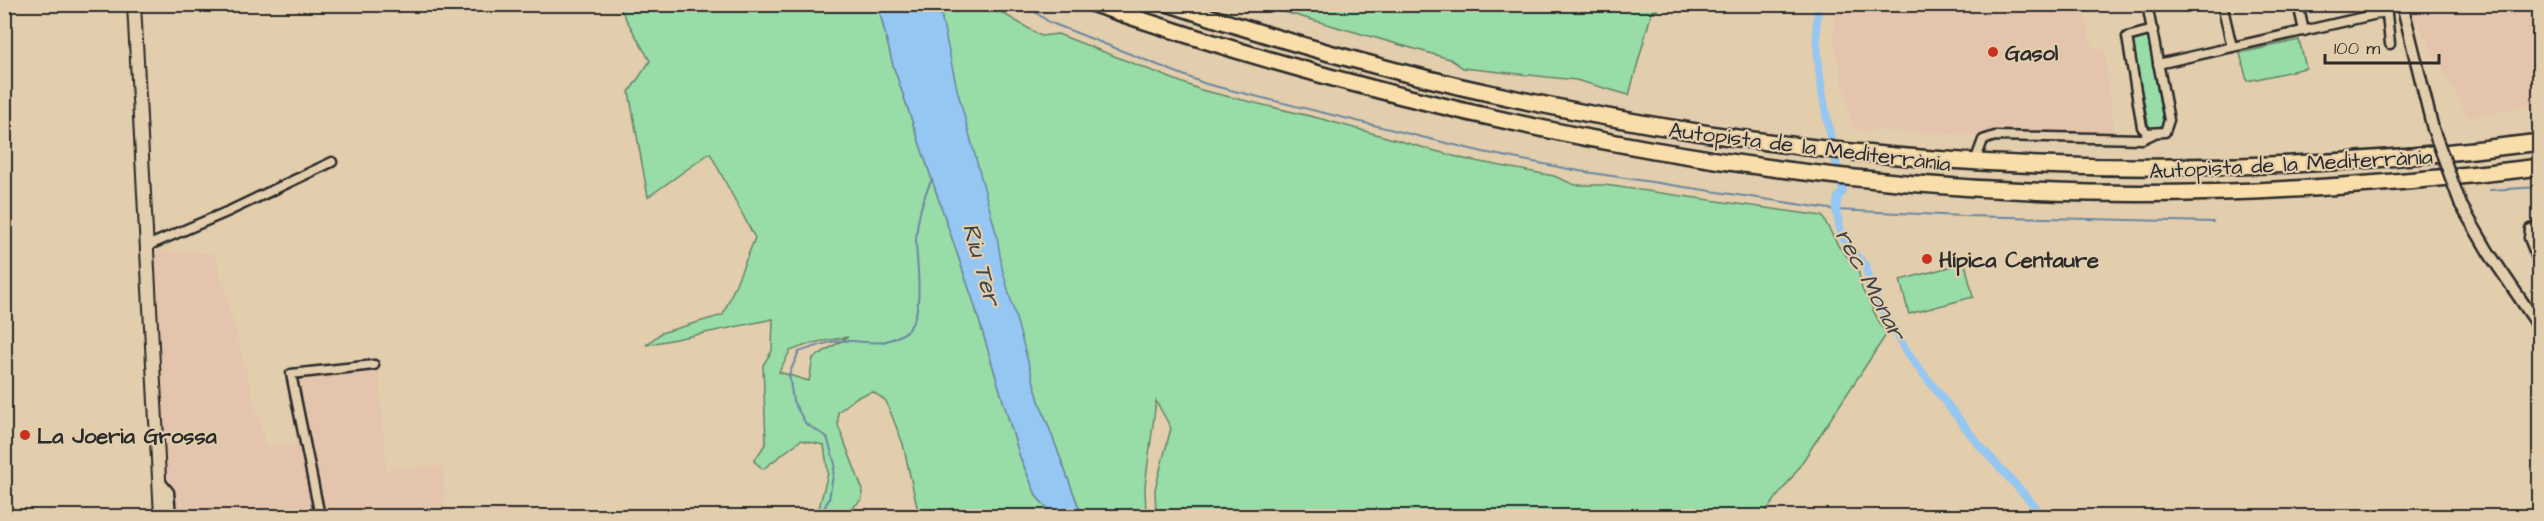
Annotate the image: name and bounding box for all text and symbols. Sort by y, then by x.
scale bar [2325,27,2439,65]
text: 100 m [2334,36,2380,61]
place label: Gasol [2005,38,2059,69]
marker: Gasol [1986,45,2000,59]
street label: Autopista de la Mediterrània [1667,115,1953,180]
street label: Autopista de la Mediterrània [2148,142,2434,187]
water label: Riu Ter [953,219,1010,312]
water label: rec Monar [1827,223,1915,349]
place label: Hípica Centaure [1939,245,2099,276]
marker: Hípica Centaure [1920,252,1934,266]
place label: La Joeria Grossa [37,421,217,452]
marker: La Joeria Grossa [18,428,32,442]

